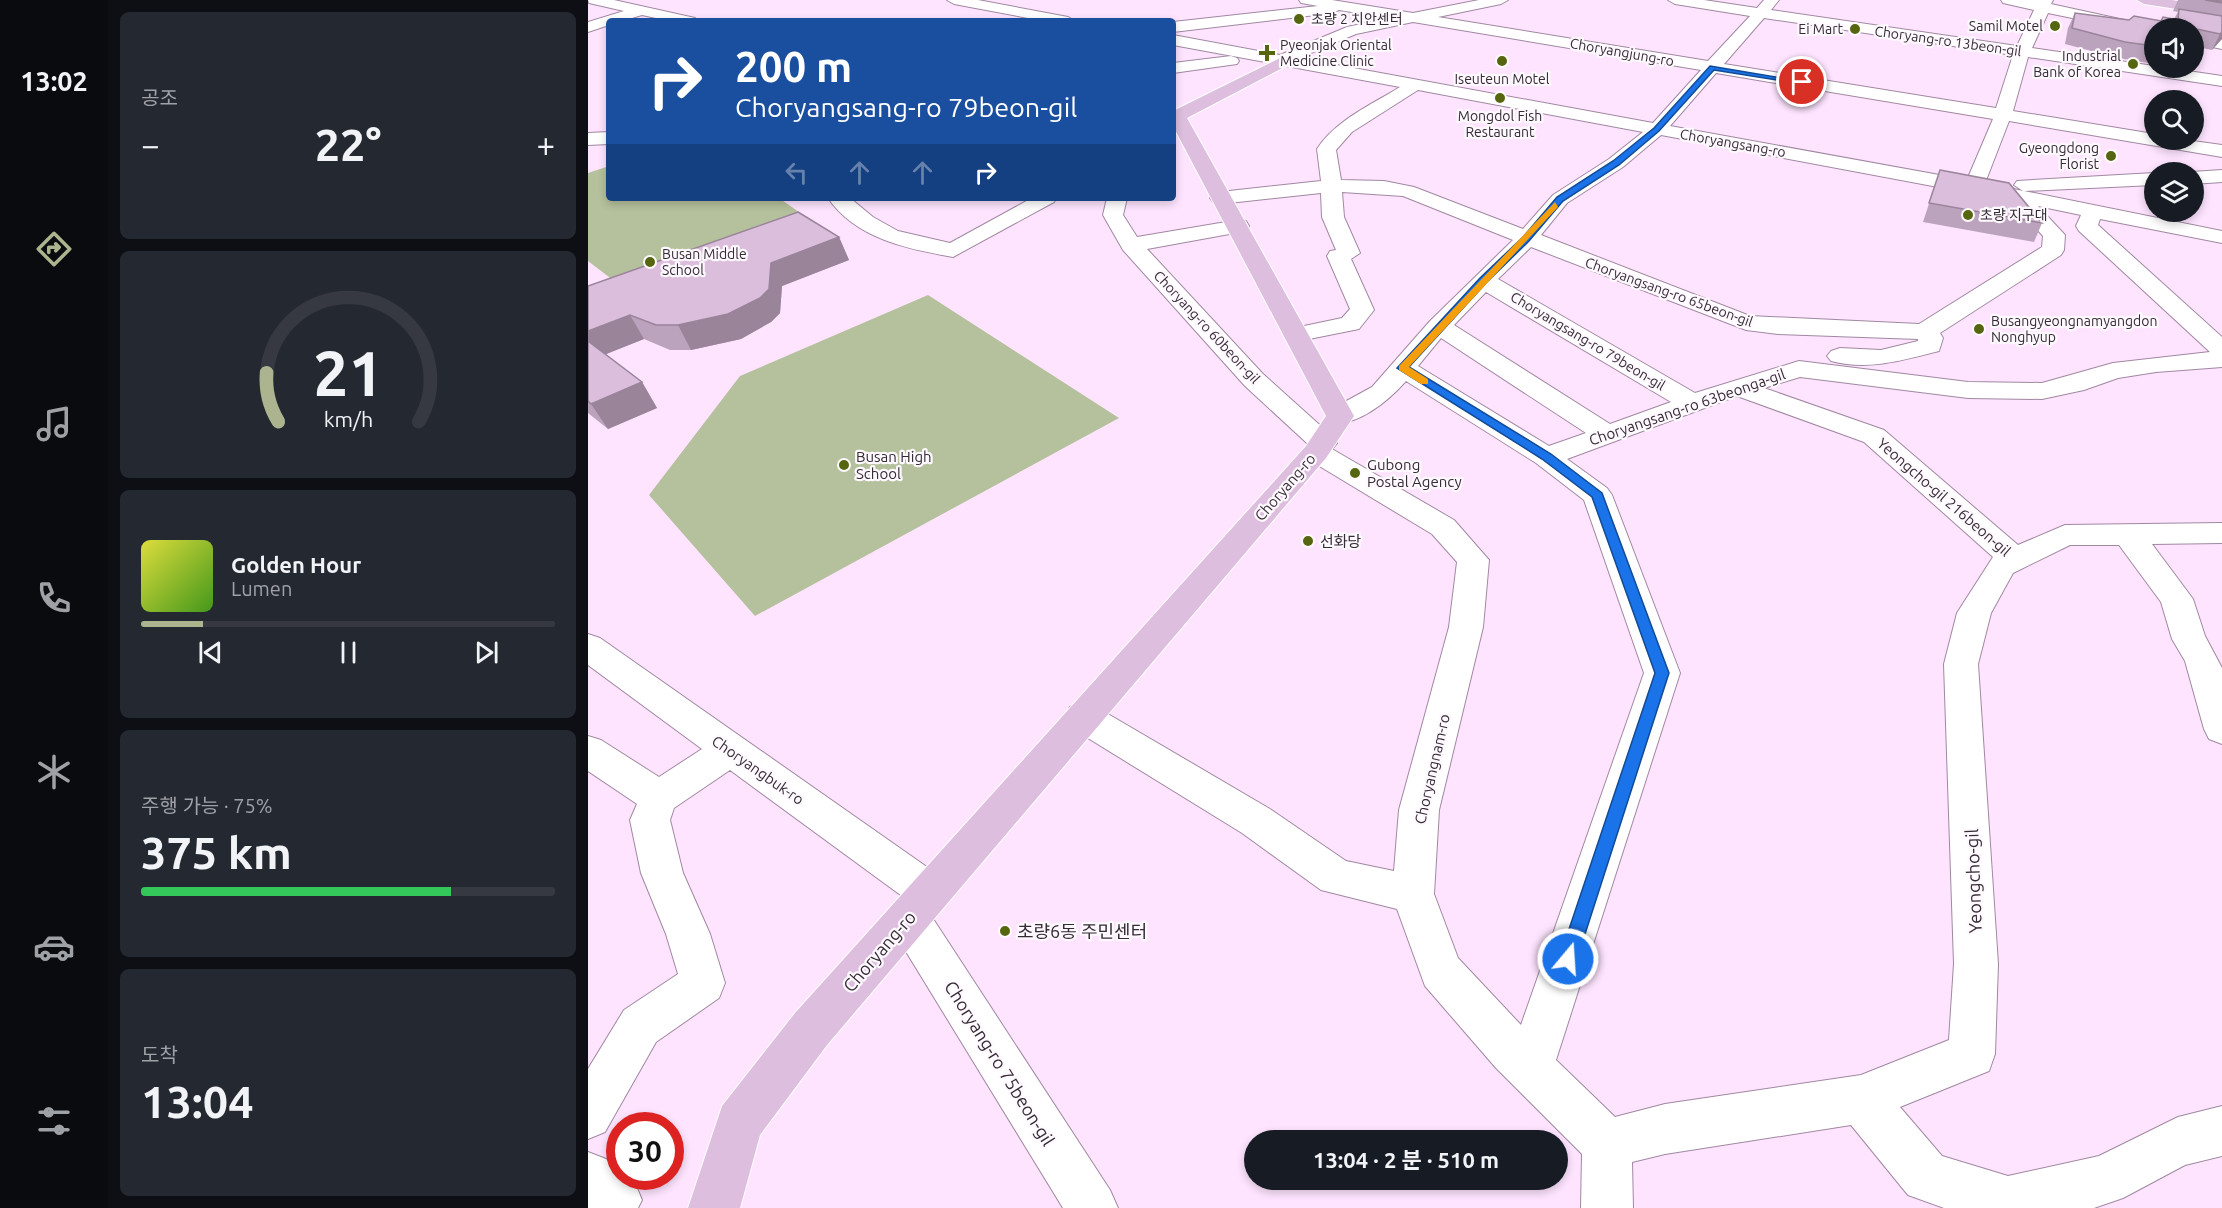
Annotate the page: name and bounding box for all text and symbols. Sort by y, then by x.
place label: 초량 2 치안센터 [1311,11,1403,27]
marker: 초량 2 치안센터 [1292,12,1306,26]
place label: Samil Motel [1969,18,2043,34]
map controls [2144,18,2204,222]
button: sound [2144,18,2204,78]
marker: Samil Motel [2048,19,2062,33]
place label: Ei Mart [1798,21,1843,37]
marker: Ei Mart [1848,22,1862,36]
street label: Choryang-ro 13beon-gil [1874,23,2023,59]
street label: Choryangjung-ro [1569,35,1675,69]
place label: Pyeonjak Oriental Medicine Clinic [1280,37,1392,69]
icon: right [636,42,714,120]
text: 200 m [735,43,852,90]
marker: Pyeonjak Oriental Medicine Clinic [1258,44,1276,62]
place label: Industrial Bank of Korea [2033,48,2121,80]
marker: Iseuteun Motel [1495,54,1509,68]
pin [1776,56,1827,107]
marker: Industrial Bank of Korea [2126,57,2140,71]
icon: arrive [1785,65,1818,98]
text: 13:02 [20,66,88,96]
place label: Iseuteun Motel [1454,71,1550,87]
text: 공조 [141,86,178,109]
button: search [2144,90,2204,150]
marker: Mongdol Fish Restaurant [1493,91,1507,105]
text: Choryangsang-ro 79beon-gil [735,92,1077,122]
place label: Mongdol Fish Restaurant [1458,108,1542,140]
text: 22° [315,119,381,170]
text: − [141,126,160,163]
text: + [536,126,555,163]
street label: Choryangsang-ro [1679,126,1787,160]
place label: Gyeongdong Florist [2019,140,2099,172]
marker: Gyeongdong Florist [2104,149,2118,163]
icon: left [780,156,813,189]
icon: ahead [843,156,876,189]
icon: ahead [906,156,939,189]
icon: right [969,156,1002,189]
button: layers [2144,162,2204,222]
place label: 초량 지구대 [1980,207,2048,223]
marker: 초량 지구대 [1961,208,1975,222]
icon: directions [33,228,75,270]
place label: Busan Middle School [662,246,747,278]
street label: Choryangsang-ro 65beon-gil [1583,254,1755,330]
marker: Busan Middle School [643,255,657,269]
street label: Choryang-ro 60beon-gil [1151,267,1264,387]
street label: Choryangsang-ro 79beon-gil [1508,288,1668,394]
place label: Busangyeongnamyangdon Nonghyup [1991,313,2157,345]
marker: Busangyeongnamyangdon Nonghyup [1972,322,1986,336]
text: 21 [313,338,383,408]
street label: Choryangsang-ro 63beonga-gil [1587,365,1787,449]
icon: music [33,403,75,445]
text: km/h [323,407,373,431]
street label: Yeongcho-gil 216beon-gil [1874,435,2014,560]
place label: Busan High School [856,448,932,482]
street label: Choryang-ro [1251,450,1319,524]
place label: Gubong Postal Agency [1367,456,1462,490]
marker: Busan High School [837,458,851,472]
marker: Gubong Postal Agency [1348,466,1362,480]
place label: 선화당 [1320,533,1362,550]
marker: 선화당 [1301,534,1315,548]
text: Golden Hour [231,552,361,577]
icon: phone [33,577,75,619]
text: Lumen [231,577,292,600]
icon: previous [194,636,227,669]
icon: pause [332,636,365,669]
icon: next [470,636,503,669]
street label: Choryangnam-ro [1411,712,1453,826]
street label: Choryangbuk-ro [709,732,807,808]
icon: climate [33,751,75,793]
text: 주행 가능 · 75% [141,794,273,817]
text: 375 km [141,827,292,878]
street label: Yeongcho-gil [1961,828,1985,934]
street label: Choryang-ro [839,907,919,995]
place label: 초량6동 주민센터 [1017,921,1147,941]
marker: 초량6동 주민센터 [998,924,1012,938]
icon: car [33,926,75,968]
position arrow [1536,927,1600,991]
street label: Choryang-ro 75beon-gil [941,977,1059,1149]
text: 도착 [141,1043,178,1066]
text: 13:04 [141,1076,254,1127]
icon: filters [33,1100,75,1142]
speed limit sign: 30 [606,1112,684,1190]
text: 13:04 · 2 분 · 510 m [1313,1147,1499,1172]

